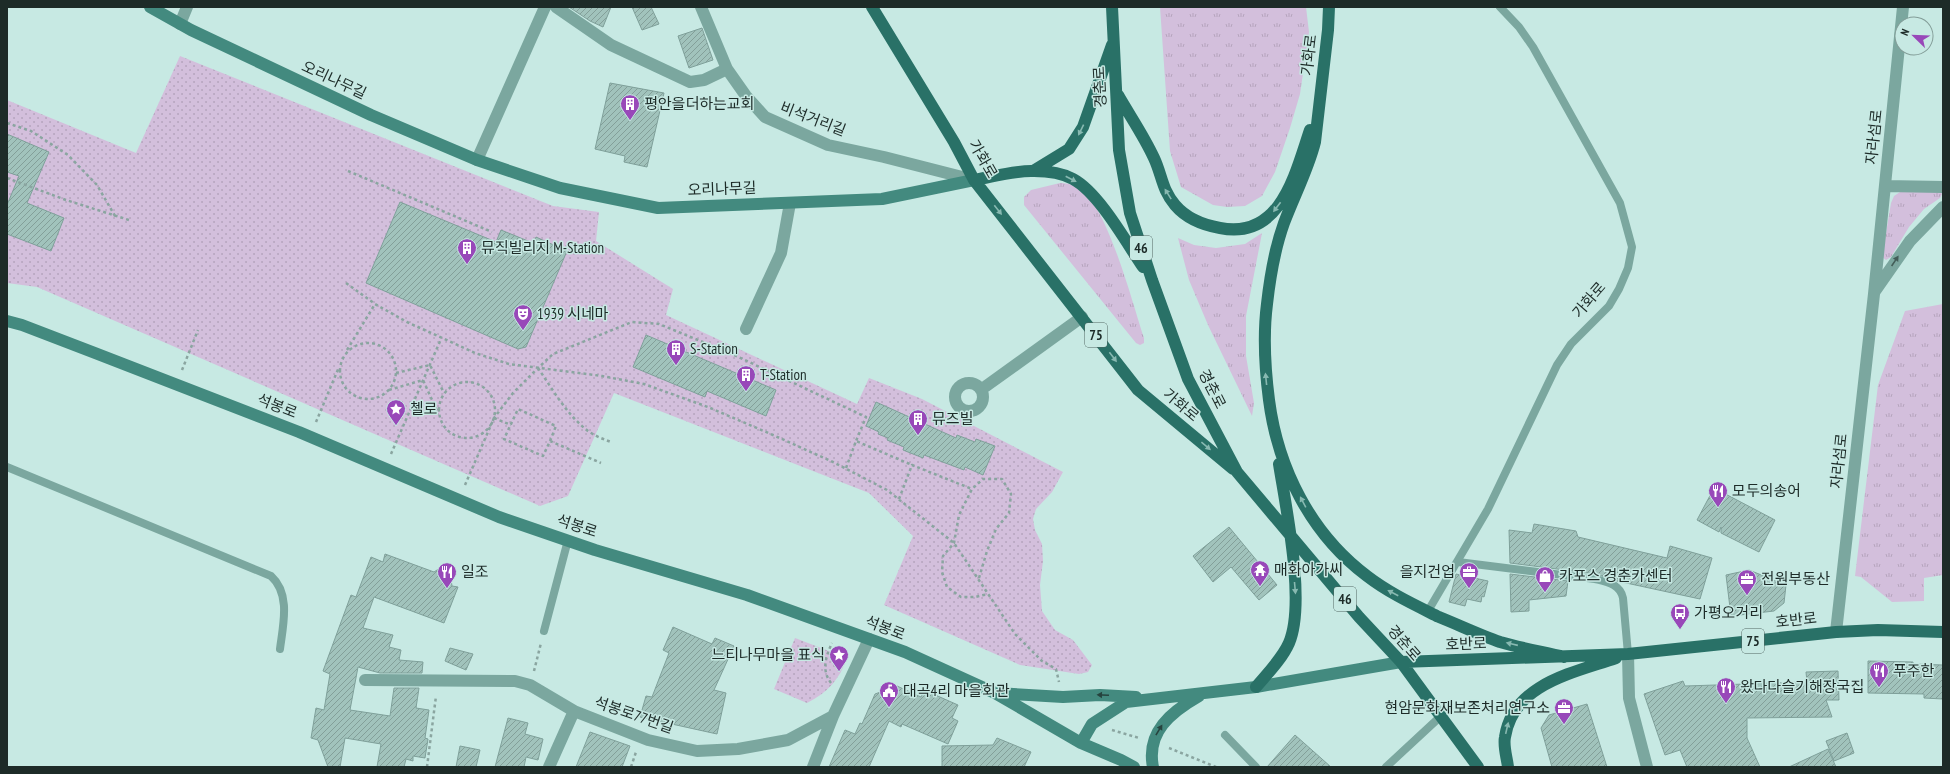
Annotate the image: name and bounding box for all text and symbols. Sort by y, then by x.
north arrow [1894,16,1934,56]
text: N [1897,27,1912,38]
street label: 가화로 [1297,33,1320,77]
street label: 오리나무길 [299,56,370,103]
street label: 경춘로 [1089,66,1110,108]
building icon: 평안을더하는교회 [619,93,641,121]
place label: 평안을더하는교회 [644,94,754,113]
street label: 비석거리길 [778,97,849,140]
street label: 자라섬로 [1861,109,1886,165]
one-way arrow [1078,125,1084,136]
street label: 가화로 [965,136,1002,181]
one-way arrow [1065,175,1077,182]
street label: 오리나무길 [687,178,757,199]
one-way arrow [1164,188,1171,200]
one-way arrow [1273,201,1282,212]
one-way arrow [994,205,1002,216]
road number: 46 [1130,236,1152,260]
building icon: 뮤직빌리지 M-Station [456,237,478,265]
place label: 뮤직빌리지 M-Station [481,238,604,257]
one-way arrow [1891,256,1899,266]
street label: 가화로 [1568,278,1609,322]
theatre icon: 1939 시네마 [512,303,534,331]
place label: 1939 시네마 [537,304,609,323]
road number: 75 [1085,323,1107,347]
building icon: S-Station [665,338,687,366]
place label: S-Station [690,339,738,358]
one-way arrow [1108,351,1117,362]
building icon: T-Station [735,364,757,392]
place label: T-Station [760,365,807,384]
street label: 경춘로 [1195,366,1230,412]
one-way arrow [1263,373,1270,385]
street label: 가화로 [1159,384,1203,425]
street label: 석봉로 [254,389,300,422]
place icon: 첼로 [385,398,407,426]
place label: 첼로 [410,399,438,418]
building icon: 뮤즈빌 [907,408,929,436]
place label: 뮤즈빌 [932,409,973,428]
street label: 자라섬로 [1826,433,1851,489]
one-way arrow [1200,442,1211,451]
restaurant icon: 모두의송어 [1707,480,1729,508]
place label: 모두의송어 [1732,481,1801,500]
one-way arrow [1300,496,1306,508]
street label: 석봉로 [555,510,600,541]
temple icon: 매화아가씨 [1249,559,1271,587]
place label: 매화아가씨 [1274,560,1343,579]
restaurant icon: 일조 [436,561,458,589]
office icon: 을지건업 [1458,561,1480,589]
place label: 일조 [461,562,489,581]
place label: 을지건업 [1400,562,1455,581]
shop icon: 카포스 경춘카센터 [1534,565,1556,593]
place label: 카포스 경춘카센터 [1559,566,1673,585]
office icon: 전원부동산 [1736,568,1758,596]
place label: 전원부동산 [1761,569,1830,588]
one-way arrow [1291,582,1298,594]
road number: 46 [1334,587,1356,611]
one-way arrow [1388,590,1399,596]
bus stop icon: 가평오거리 [1669,602,1691,630]
place label: 가평오거리 [1694,603,1763,622]
street label: 호반로 [1774,608,1818,631]
street label: 석봉로 [862,611,908,644]
street label: 경춘로 [1384,621,1425,665]
road number: 75 [1742,629,1764,653]
street label: 호반로 [1445,633,1487,654]
one-way arrow [1506,641,1519,647]
place icon: 느티나무마을 표식 [828,644,850,672]
place label: 느티나무마을 표식 [711,645,825,664]
restaurant icon: 푸주한 [1868,660,1890,688]
place label: 푸주한 [1893,661,1935,680]
restaurant icon: 왔다다슬기해장국집 [1715,676,1737,704]
place label: 왔다다슬기해장국집 [1740,677,1864,696]
public building icon: 대곡4리 마을회관 [878,680,900,708]
place label: 대곡4리 마을회관 [903,681,1010,700]
street label: 석봉로77번길 [592,692,676,737]
one-way arrow [1096,692,1109,698]
office icon: 현암문화재보존처리연구소 [1553,697,1575,725]
place label: 현암문화재보존처리연구소 [1384,698,1550,717]
one-way arrow [1504,722,1510,735]
one-way arrow [1155,724,1162,736]

